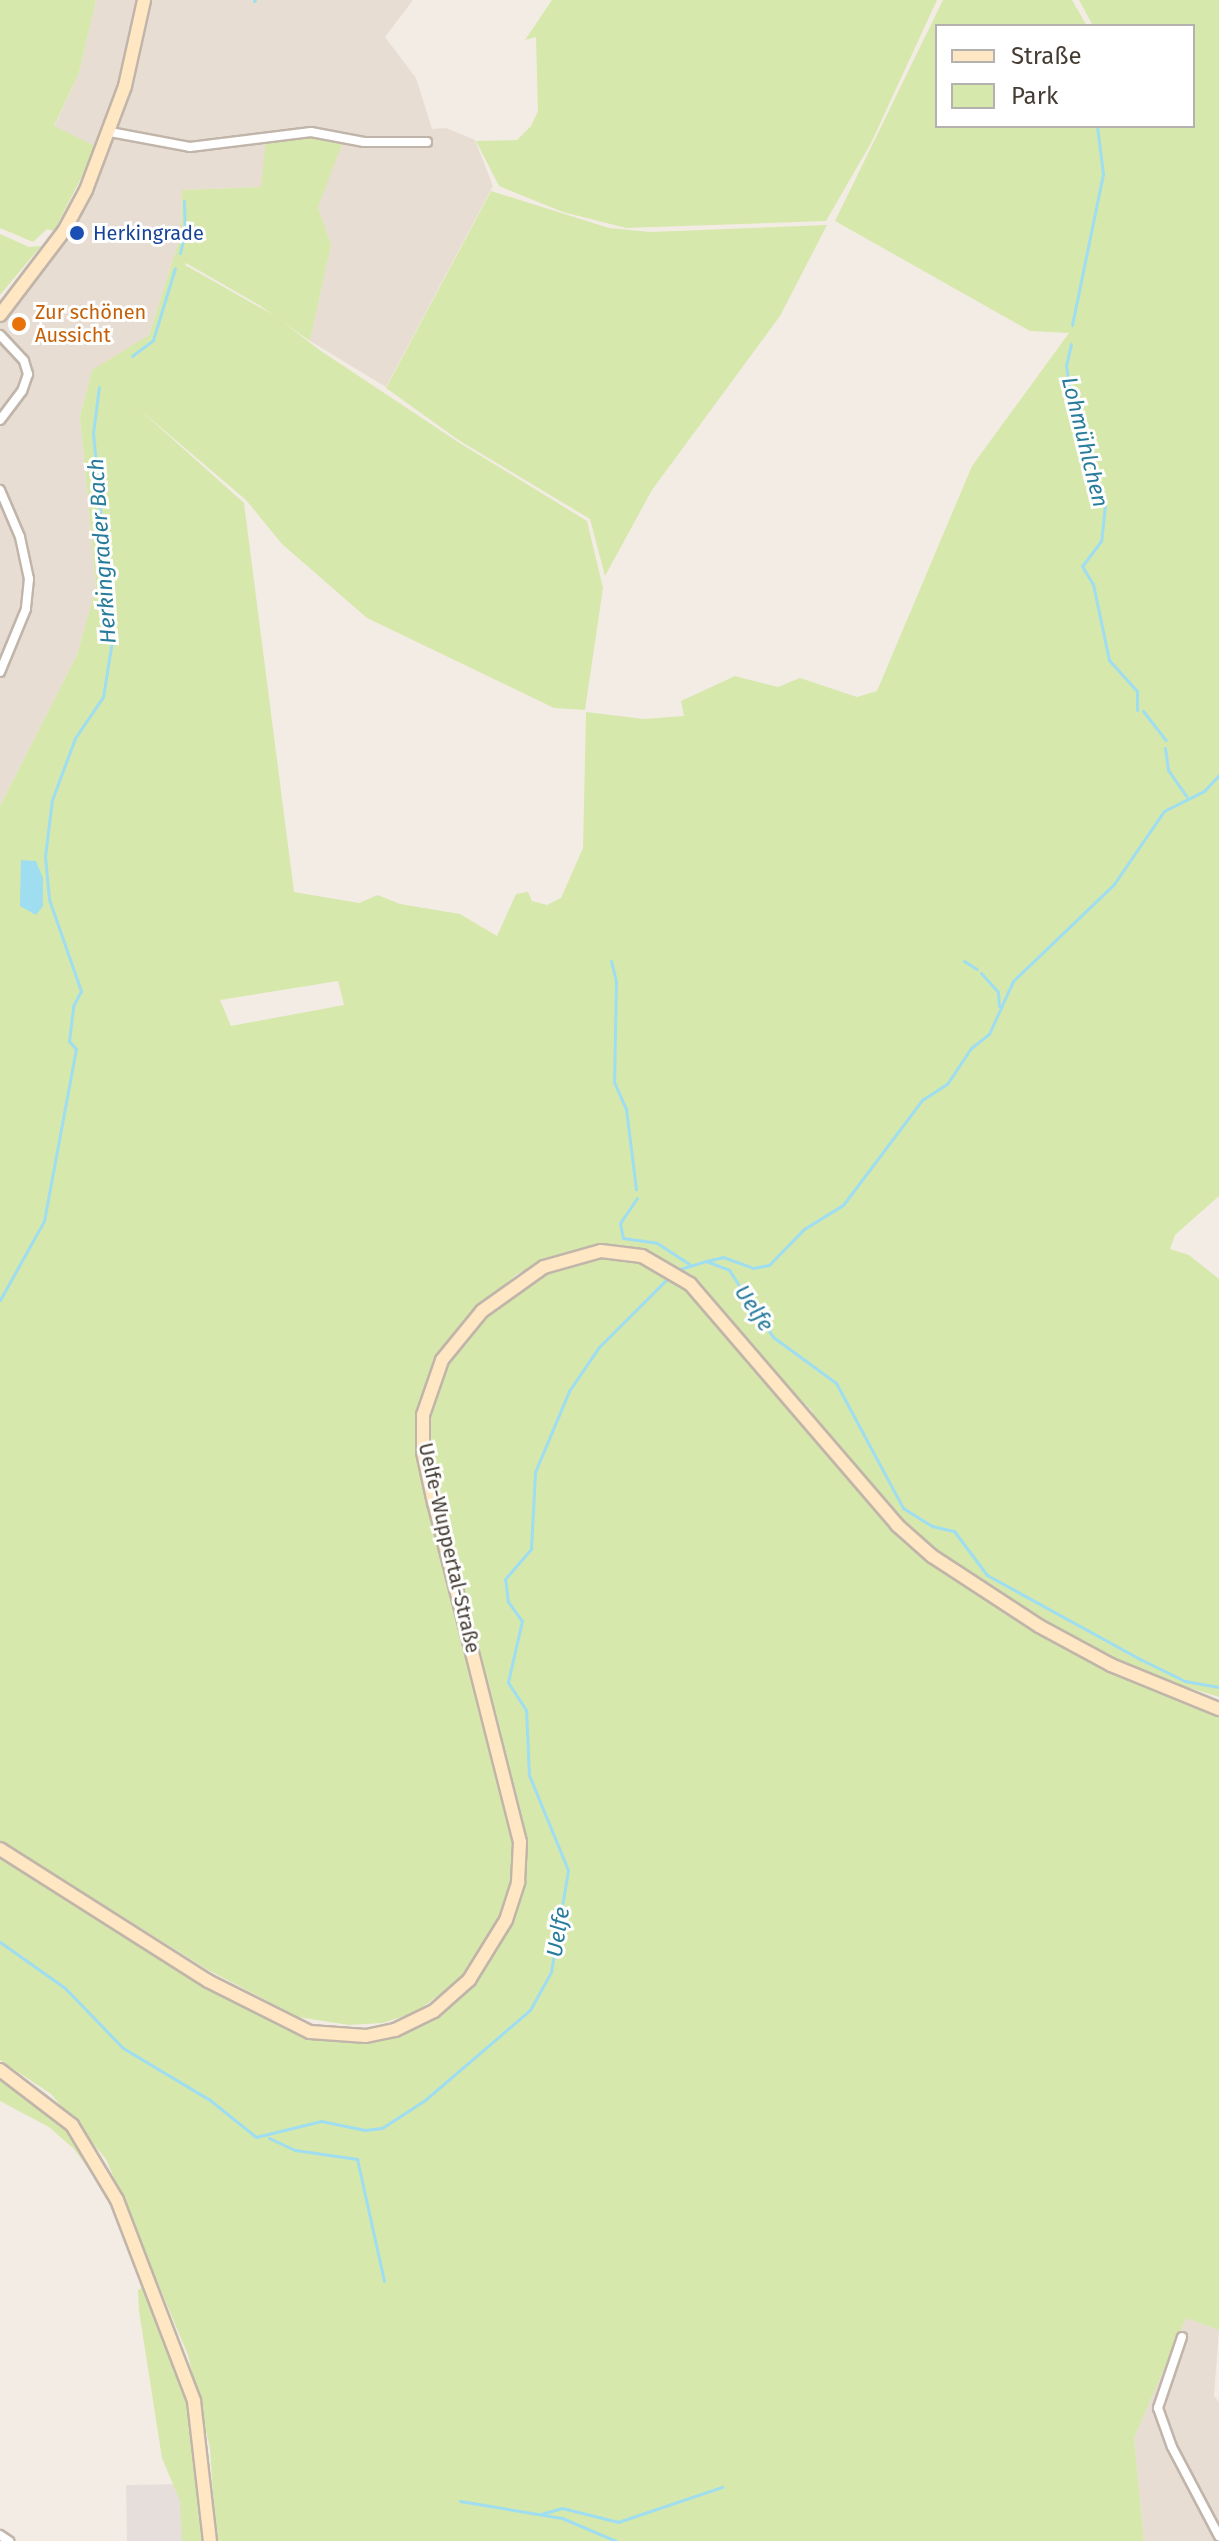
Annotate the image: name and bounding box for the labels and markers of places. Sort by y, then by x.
place label: Herkingrade [93,221,204,245]
marker: Herkingrade [68,224,86,242]
place label: Zur schönen Aussicht [35,300,146,347]
marker: Zur schönen Aussicht [10,315,28,333]

